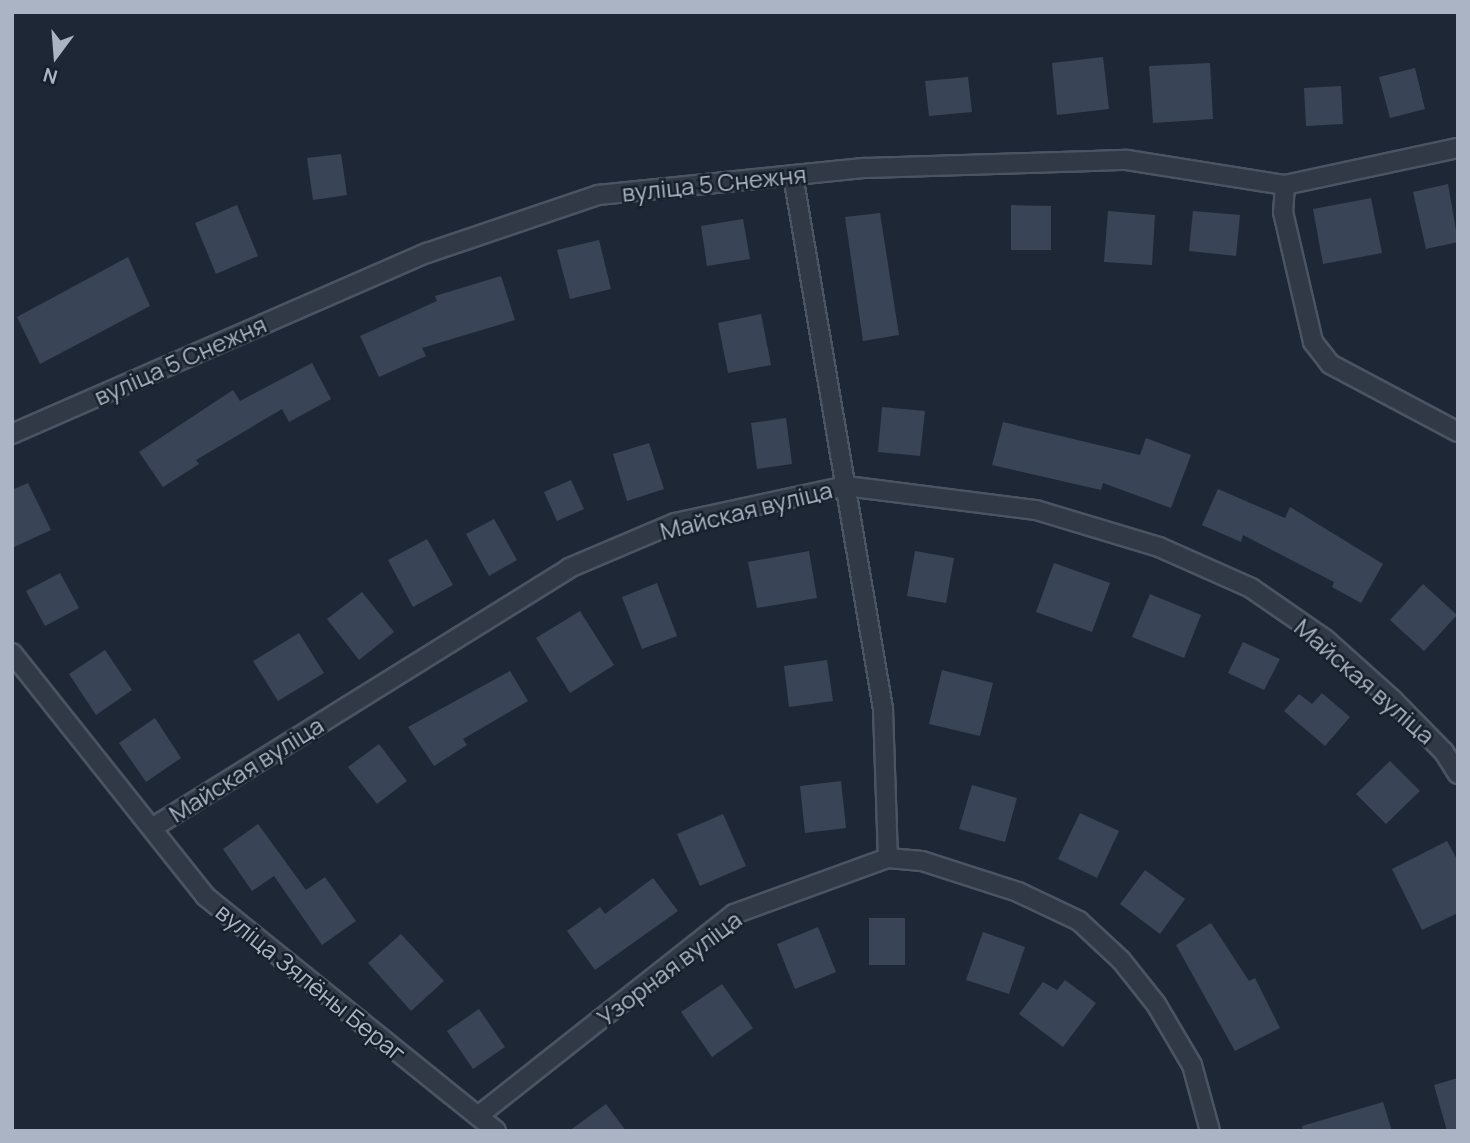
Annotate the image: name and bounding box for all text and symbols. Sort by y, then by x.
north arrow [21,21,91,91]
text: N [40,62,60,91]
street label: вуліца 5 Снежня [620,159,808,207]
street label: вуліца 5 Снежня [90,309,270,411]
street label: Майская вуліца [657,475,835,545]
street label: Майская вуліца [1289,612,1441,750]
street label: Майская вуліца [164,710,328,828]
street label: вуліца Зялёны Бераг [211,897,411,1067]
street label: Узорная вуліца [591,904,747,1032]

